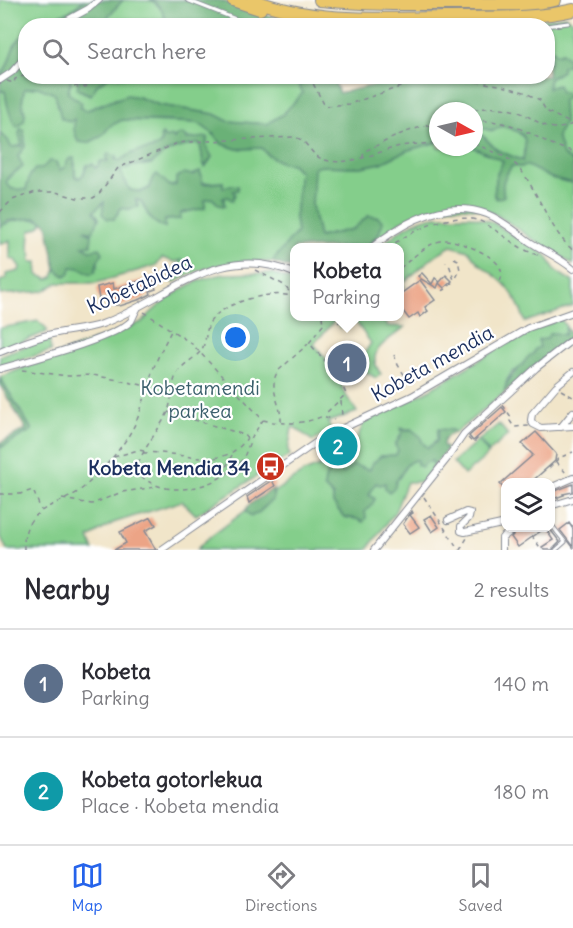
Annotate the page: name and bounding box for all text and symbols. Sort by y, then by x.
search box [18,18,555,84]
icon: search [39,35,72,68]
text: Search here [87,37,206,65]
north arrow [429,102,483,156]
popup [290,243,404,321]
street label: Kobetabidea [83,249,195,319]
text: Kobeta [312,256,382,284]
text: Parking [312,284,381,309]
street label: Kobeta mendia [367,319,497,407]
your location [221,323,250,352]
pin: 1 [328,340,366,386]
park label: Kobetamendi parkea [140,375,260,423]
pin: 2 [318,424,358,468]
bus stop icon: Kobeta Mendia 34 [255,451,287,483]
place label: Kobeta Mendia 34 [88,455,250,480]
map controls [501,478,555,532]
button: layers [501,478,555,532]
text: Nearby [24,573,110,606]
text: 2 results [474,577,549,602]
text: Kobeta [81,657,151,685]
text: 1 [40,671,47,696]
text: 140 m [494,671,549,696]
text: Parking [81,685,150,710]
text: Kobeta gotorlekua [81,765,263,793]
text: 2 [38,779,49,804]
text: 180 m [494,779,549,804]
text: Place · Kobeta mendia [81,793,279,818]
tab: Map [71,859,104,915]
tab: Directions [245,859,317,915]
tab: Saved [459,859,502,915]

